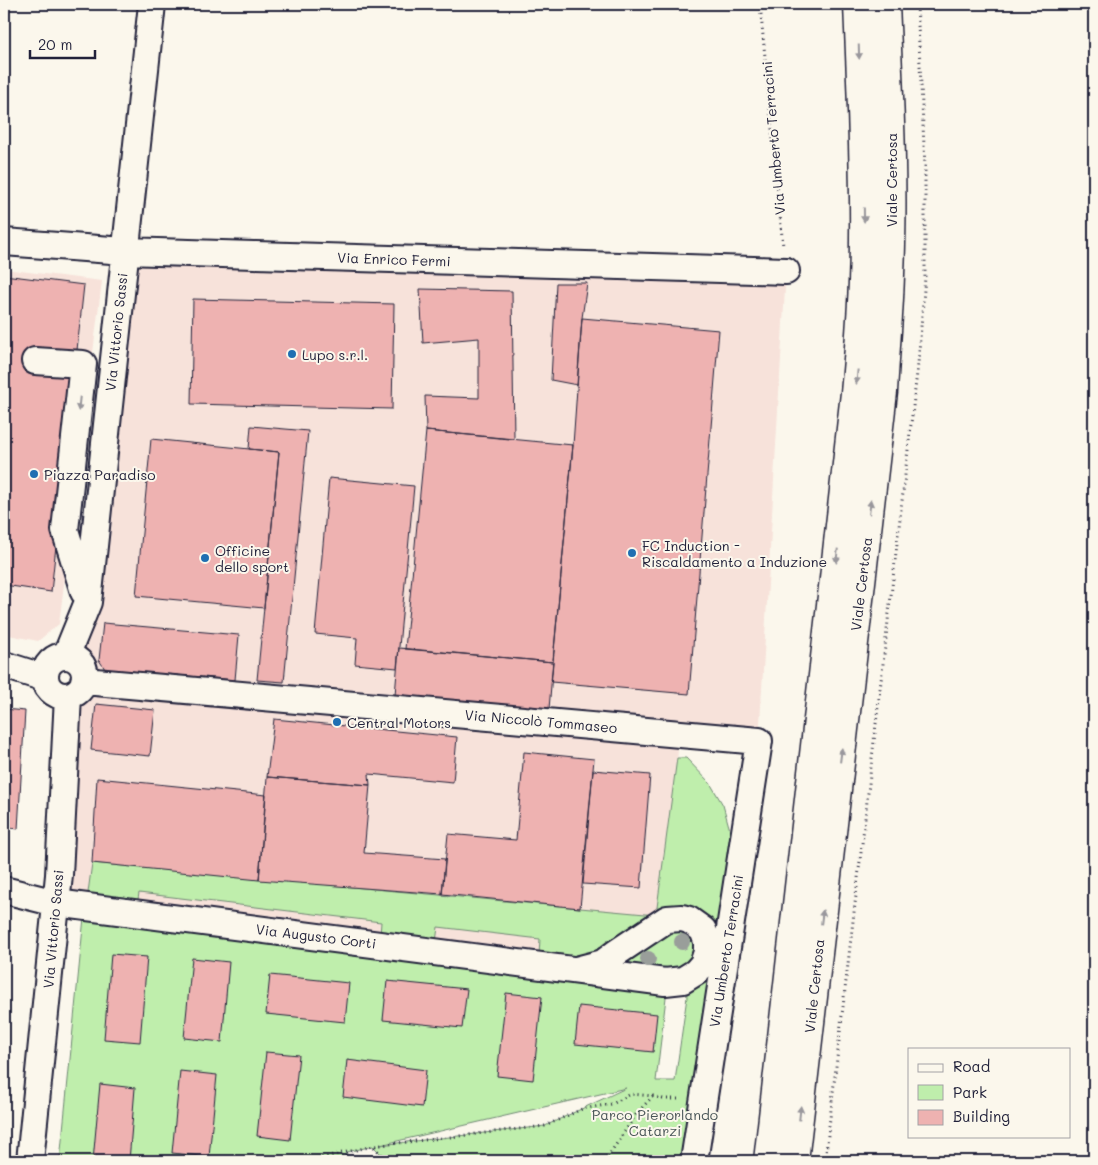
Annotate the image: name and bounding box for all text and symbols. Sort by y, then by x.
scale bar [30,28,95,60]
text: 20 m [38,34,72,54]
one-way arrow [856,45,864,61]
street label: Via Umberto Terracini [757,60,789,216]
street label: Viale Certosa [882,133,901,227]
one-way arrow [860,207,868,223]
street label: Via Enrico Fermi [337,248,451,270]
street label: Via Vittorio Sassi [100,272,132,392]
place label: Lupo s.r.l. [302,345,368,364]
marker: Lupo s.r.l. [286,348,298,360]
one-way arrow [852,369,860,385]
one-way arrow [75,397,83,413]
place label: Piazza Paradiso [44,465,156,484]
marker: Piazza Paradiso [28,468,40,480]
one-way arrow [866,499,874,515]
place label: FC Induction - Riscaldamento a Induzione [642,536,827,571]
street label: Viale Certosa [846,536,876,632]
place label: Officine dello sport [215,541,289,576]
marker: FC Induction - Riscaldamento a Induzione [626,547,638,559]
one-way arrow [833,548,841,564]
marker: Officine dello sport [199,552,211,564]
street label: Via Niccolò Tommaseo [464,705,618,737]
place label: Central Motors [347,713,451,732]
marker: Central Motors [331,716,343,728]
one-way arrow [837,747,845,763]
street label: Via Vittorio Sassi [38,869,68,989]
street label: Via Umberto Terracini [705,873,747,1029]
one-way arrow [818,908,826,924]
street label: Via Augusto Corti [255,919,377,953]
street label: Viale Certosa [800,938,828,1034]
legend [908,1048,1070,1138]
text: Road [953,1056,990,1076]
text: Park [953,1082,987,1102]
park label: Parco Pierorlando Catarzi [592,1105,718,1140]
one-way arrow [796,1105,804,1121]
text: Building [953,1106,1010,1126]

